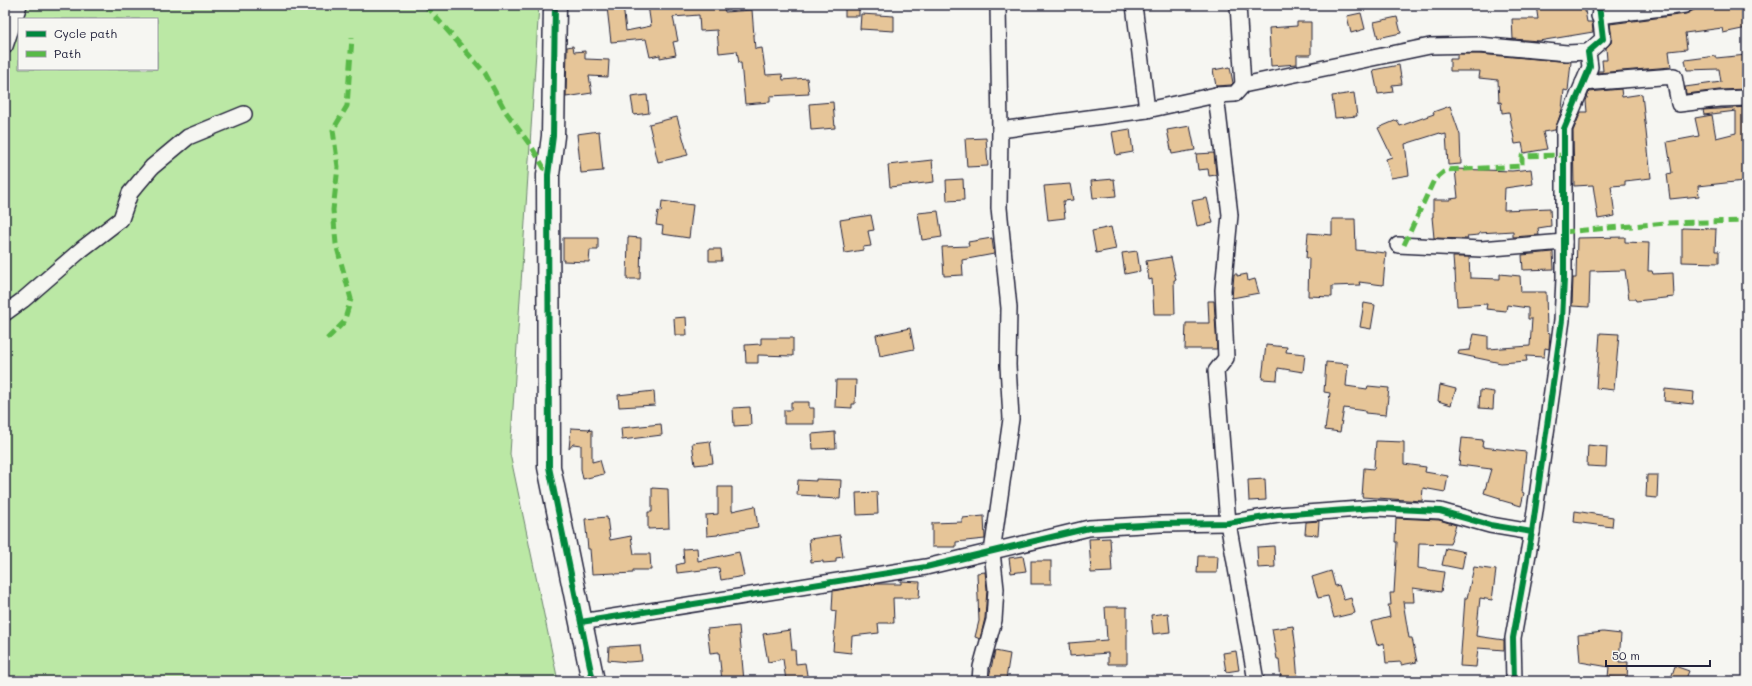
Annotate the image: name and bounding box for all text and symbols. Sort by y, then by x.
legend [18,18,158,70]
text: Cycle path [54,25,117,41]
text: Path [54,45,81,61]
scale bar [1606,642,1710,668]
text: 50 m [1612,647,1640,663]

